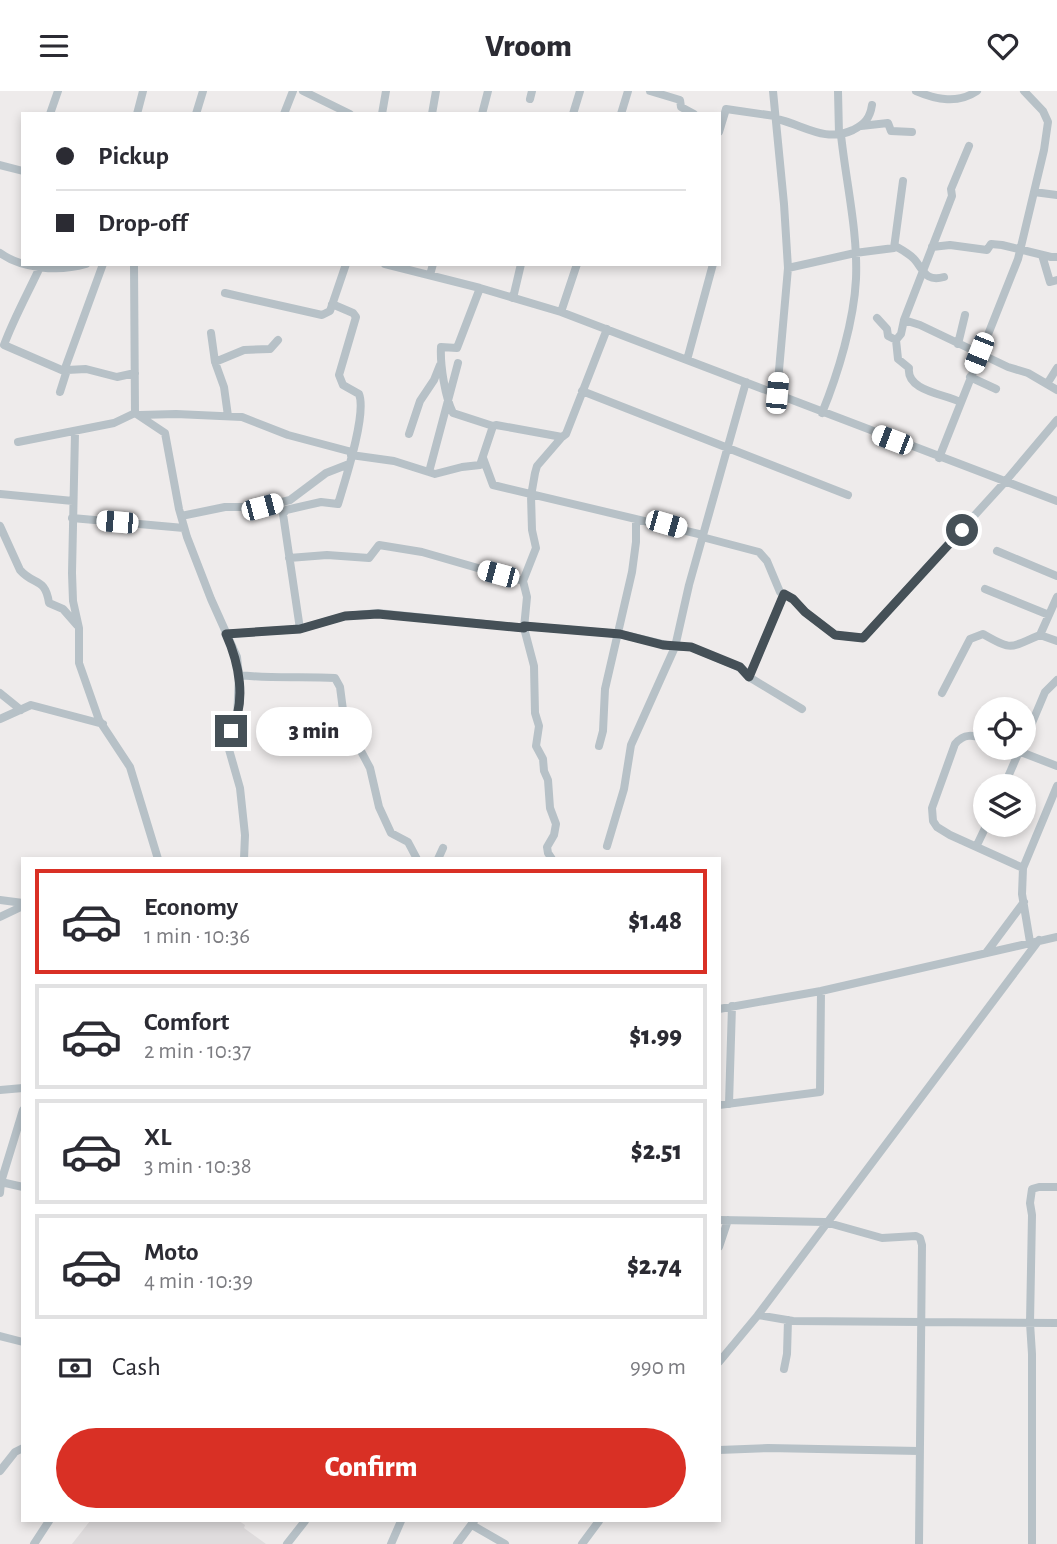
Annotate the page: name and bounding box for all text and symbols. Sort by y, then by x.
icon: menu [35,27,73,65]
icon: heart [984,27,1022,65]
text: Vroom [485,30,572,62]
text: Pickup [98,143,169,169]
text: Drop-off [98,210,187,236]
car [962,330,997,376]
car [765,371,790,415]
car [869,423,916,457]
car [239,491,286,523]
car [643,508,690,540]
car [96,510,139,534]
route start [946,514,978,546]
car [475,558,522,590]
map controls [973,697,1036,837]
button: locate [973,697,1036,760]
callout: 3 min [256,707,371,755]
route end [215,715,247,747]
text: 3 min [289,720,339,743]
button: layers [973,774,1036,837]
icon: car [60,890,123,953]
text: Economy [144,894,238,920]
text: $1.48 [628,908,682,934]
text: 1 min · 10:36 [144,925,250,948]
icon: car [60,1005,123,1068]
text: Comfort [144,1009,229,1035]
text: $1.99 [629,1023,682,1049]
text: 2 min · 10:37 [144,1040,251,1063]
icon: car [60,1120,123,1183]
text: XL [144,1124,171,1150]
text: $2.51 [631,1138,682,1164]
text: 3 min · 10:38 [144,1155,252,1178]
icon: car [60,1235,123,1298]
text: Moto [144,1239,199,1265]
text: $2.74 [627,1253,682,1279]
text: 4 min · 10:39 [144,1270,253,1293]
icon: cash [56,1349,94,1387]
text: Cash [112,1354,161,1380]
text: 990 m [630,1356,686,1379]
button: Confirm [56,1428,686,1508]

